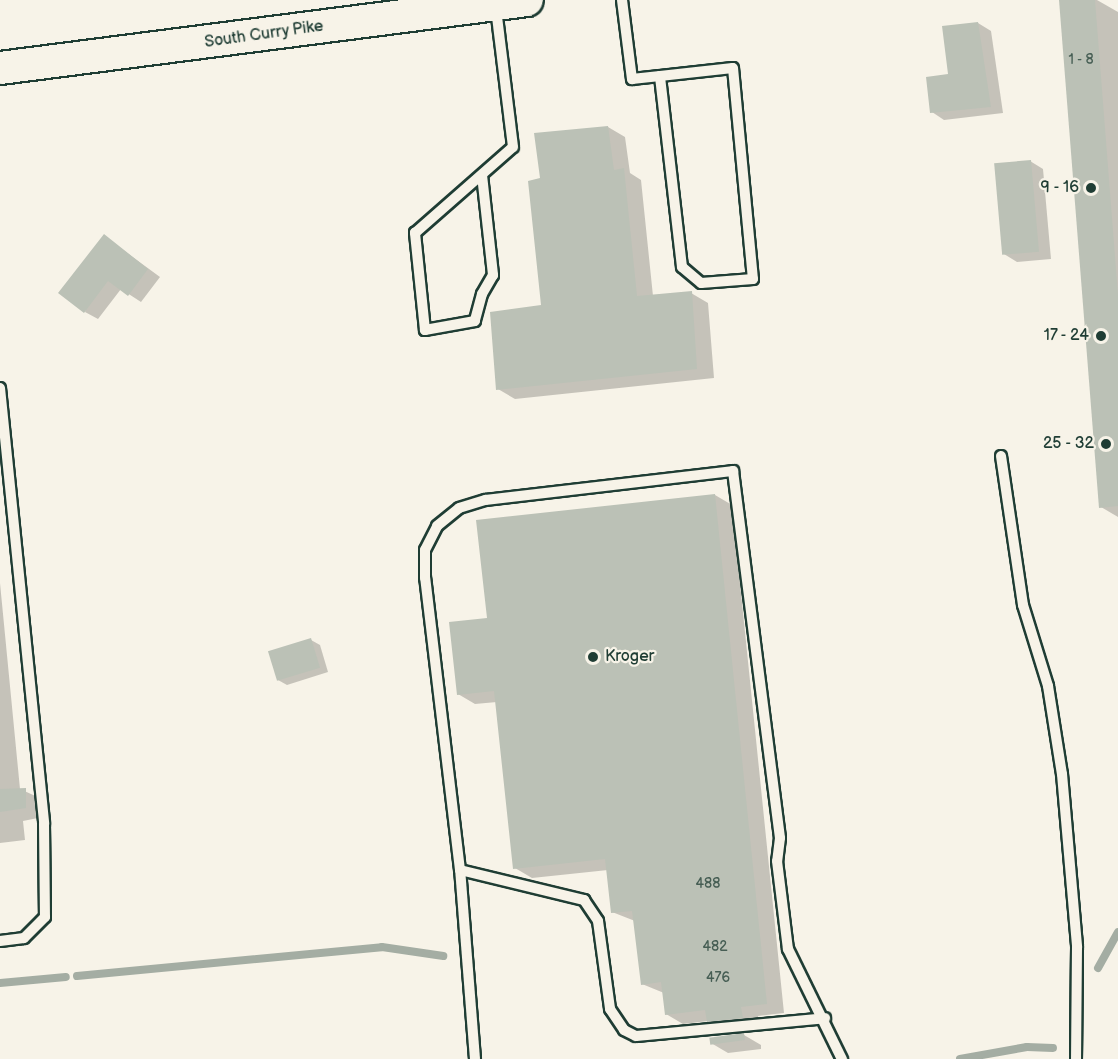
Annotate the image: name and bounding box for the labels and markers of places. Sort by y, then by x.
place label: 9 - 16 [1039,178,1079,198]
marker: 9 - 16 [1084,181,1098,195]
place label: 17 - 24 [1041,326,1089,346]
marker: 17 - 24 [1094,329,1108,343]
place label: 25 - 32 [1042,434,1094,454]
marker: 25 - 32 [1099,437,1113,451]
place label: Kroger [605,647,654,667]
marker: Kroger [586,650,600,664]

